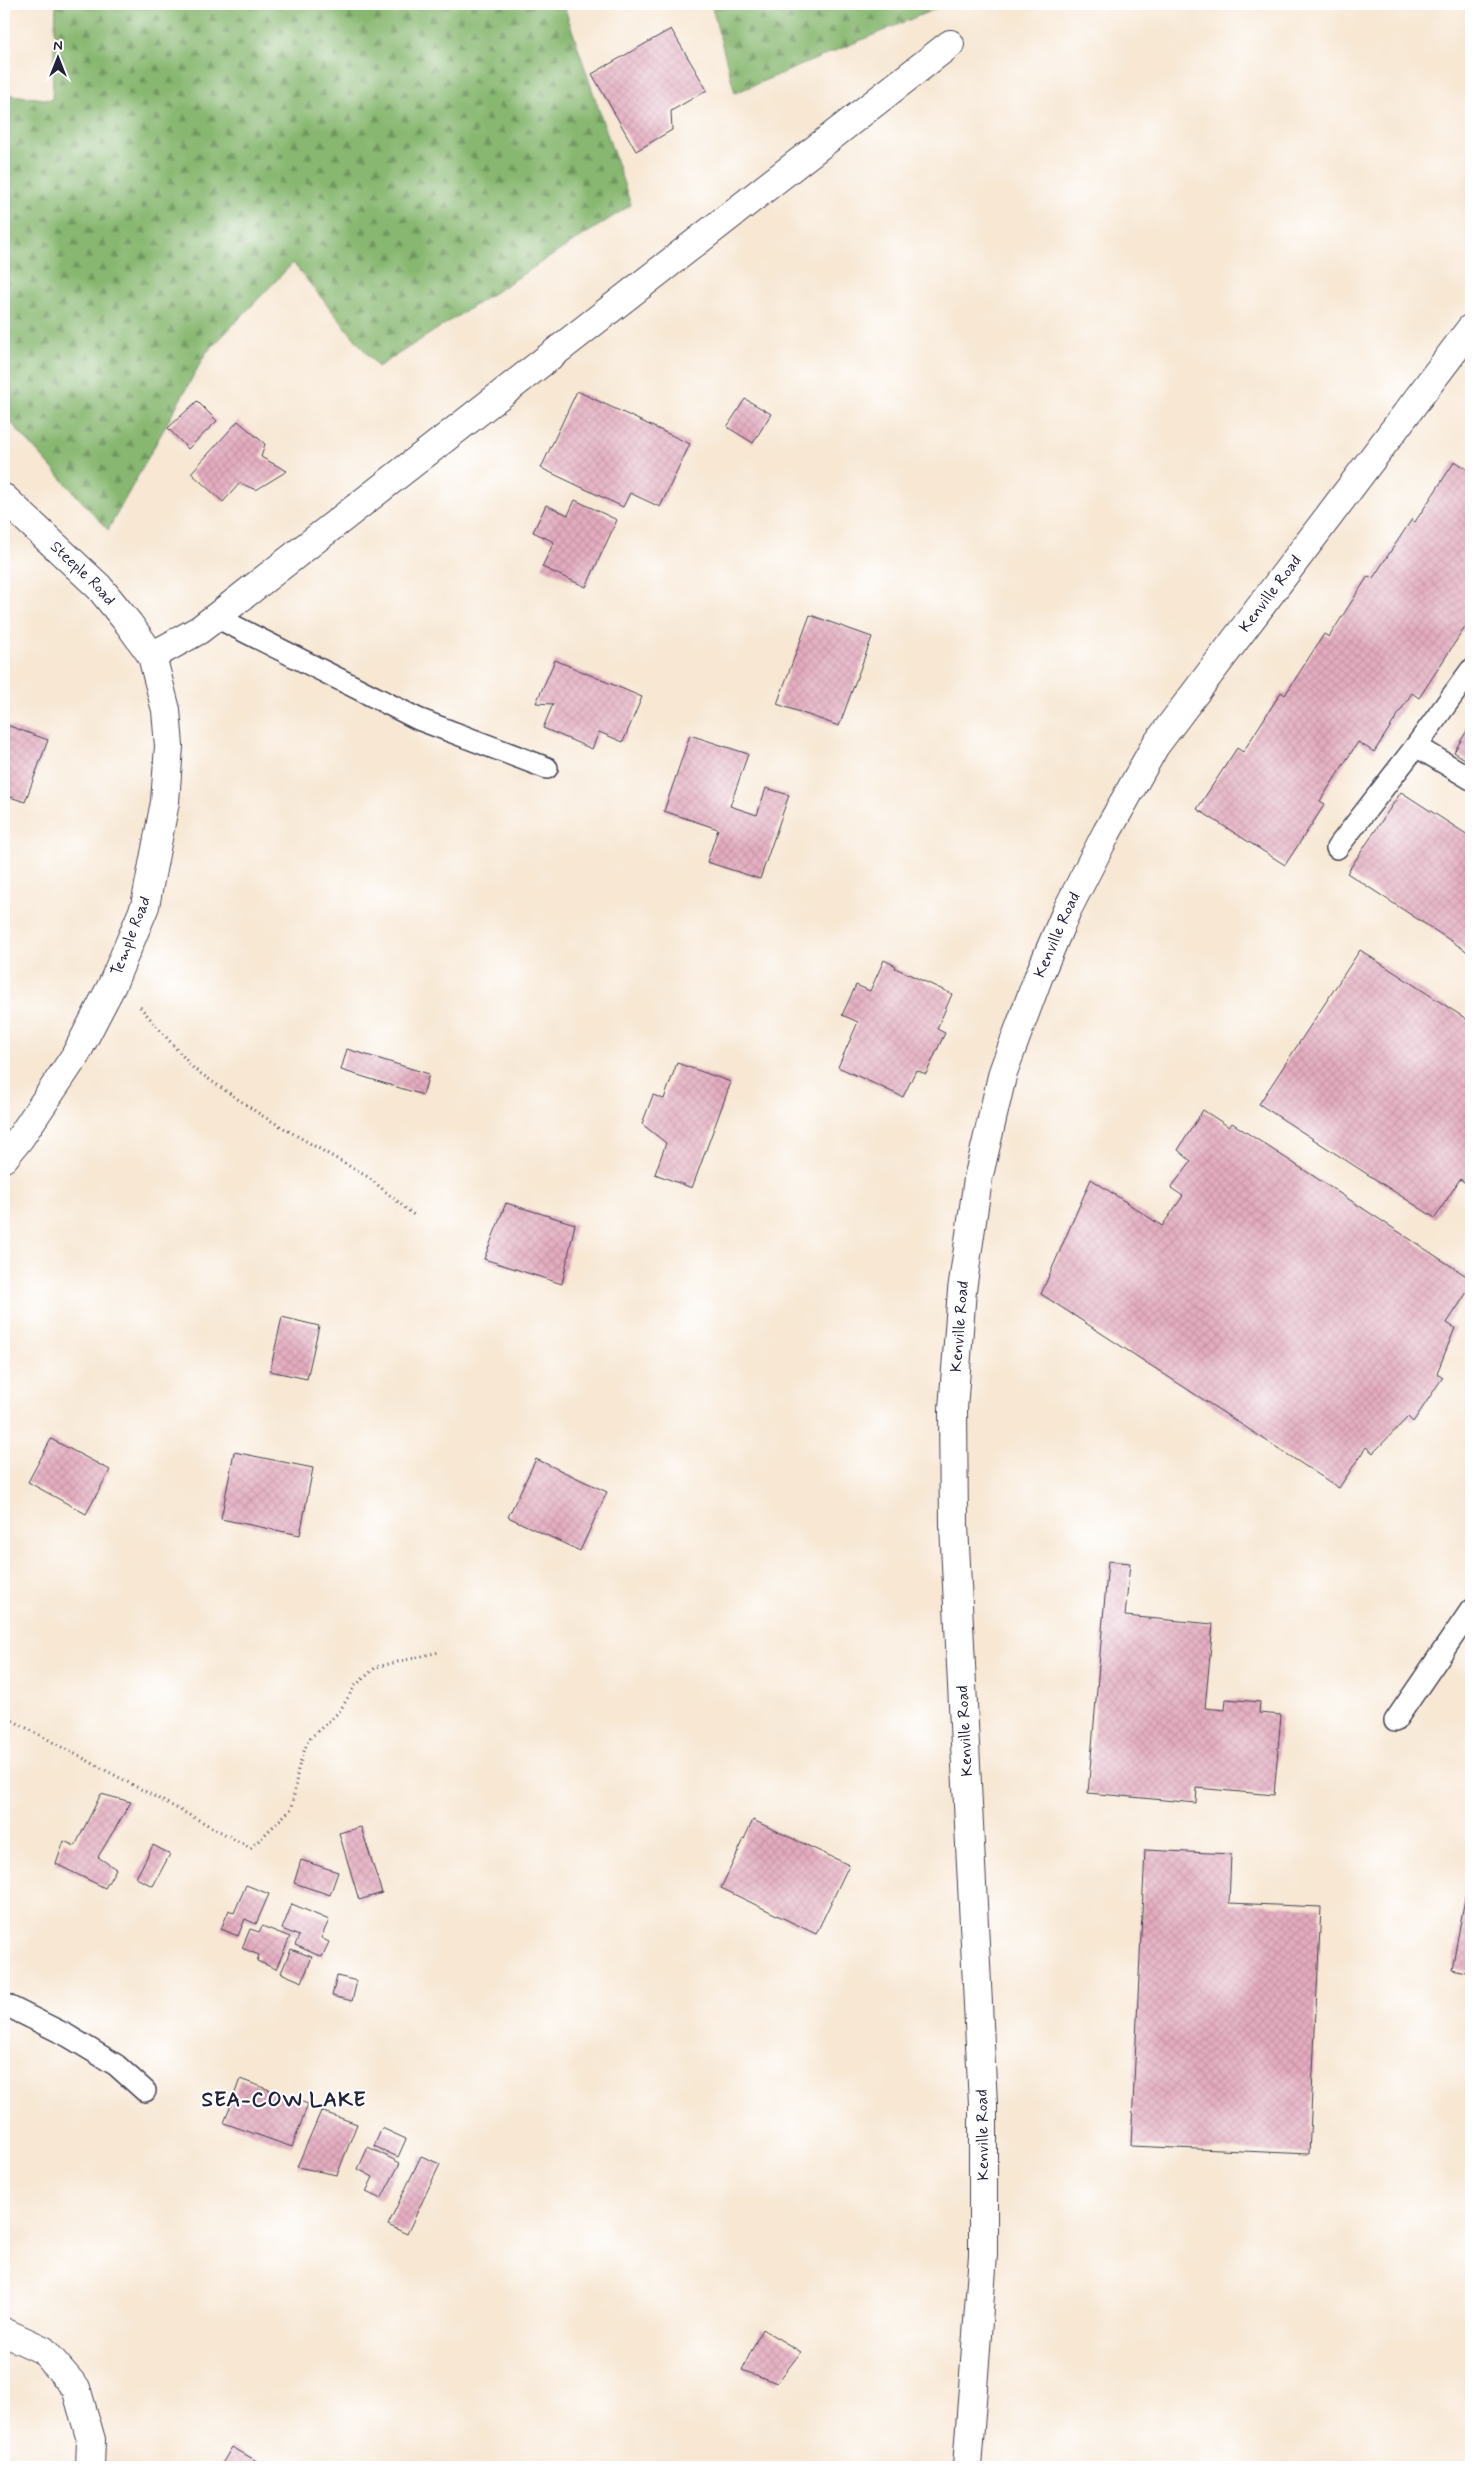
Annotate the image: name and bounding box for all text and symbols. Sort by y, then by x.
north arrow [32,32,82,82]
text: N [53,37,63,55]
street label: Steeple Road [46,536,120,610]
street label: Kenville Road [1234,551,1306,636]
street label: Kenville Road [1029,889,1085,981]
street label: Temple Road [106,893,156,979]
street label: Kenville Road [945,1280,974,1373]
street label: Kenville Road [952,1685,978,1777]
district label: SEA-COW LAKE [201,2086,367,2114]
street label: Kenville Road [972,2089,994,2181]

